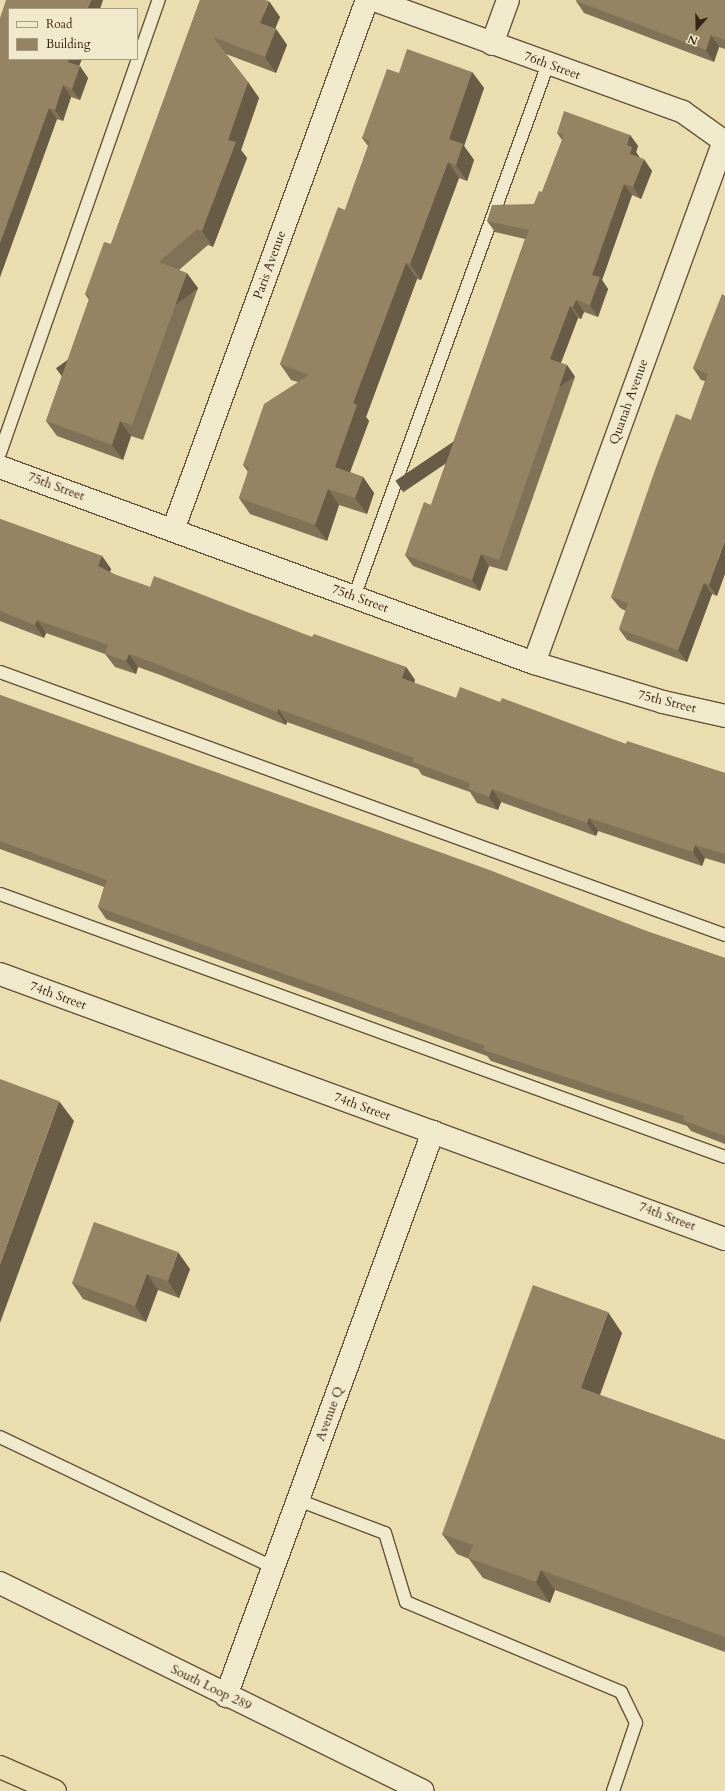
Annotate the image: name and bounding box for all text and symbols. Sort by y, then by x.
legend [8,8,138,60]
north arrow [677,8,717,48]
text: Road [46,16,72,32]
text: N [686,31,700,48]
text: Building [46,36,90,52]
street label: 76th Street [521,49,583,83]
street label: Paris Avenue [250,229,290,301]
street label: Quanah Avenue [606,357,652,447]
street label: 75th Street [25,470,87,504]
street label: 75th Street [329,582,391,616]
street label: 75th Street [636,687,698,717]
street label: 74th Street [27,979,89,1013]
street label: 74th Street [331,1090,393,1124]
street label: 74th Street [636,1200,698,1234]
street label: Avenue Q [313,1385,347,1443]
street label: South Loop 289 [168,1662,254,1714]

